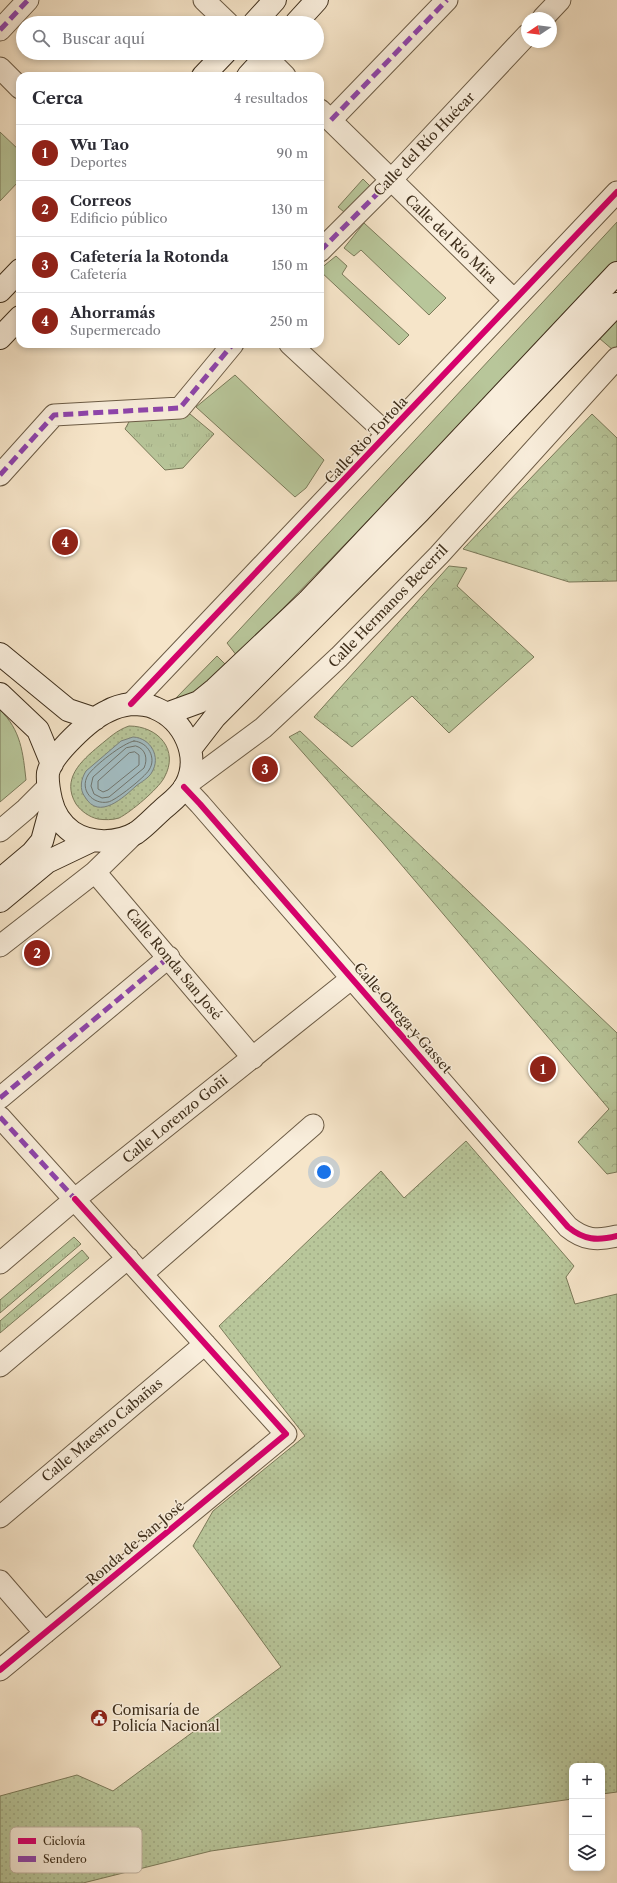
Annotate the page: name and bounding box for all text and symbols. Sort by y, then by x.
north arrow [521,12,557,48]
search box [16,16,324,60]
icon: search [30,27,52,49]
text: Buscar aquí [62,29,145,48]
text: Cerca [32,88,83,108]
street label: Calle del Río Huécar [370,88,478,200]
text: 4 resultados [234,90,308,106]
text: Wu Tao [70,135,129,154]
text: 1 [42,145,48,161]
text: 90 m [277,145,308,161]
text: Deportes [70,154,127,170]
text: Correos [70,191,132,210]
street label: Calle del Río Mira [401,191,501,288]
text: 2 [41,201,49,217]
text: 130 m [272,201,308,217]
text: Edificio público [70,210,168,226]
text: Cafetería la Rotonda [70,247,229,266]
text: 3 [41,257,49,273]
text: 150 m [272,257,308,273]
text: Cafetería [70,266,127,282]
text: Ahorramás [70,303,155,322]
text: 4 [41,313,49,329]
text: 250 m [270,313,308,329]
text: Supermercado [70,322,161,338]
street label: Calle Rio Tortola [321,392,412,488]
pin: 4 [52,527,78,557]
street label: Calle Hermanos Becerril [325,541,451,671]
pin: 3 [252,754,278,784]
street label: Calle Ronda San José [122,904,226,1024]
pin: 2 [24,938,50,968]
street label: Calle Ortega y Gasset [350,959,456,1077]
pin: 1 [530,1054,556,1084]
street label: Calle Lorenzo Goñi [119,1071,231,1167]
your location [314,1162,334,1182]
street label: Calle Maestro Cabañas [38,1374,166,1486]
street label: Ronda de San José [82,1497,188,1589]
place label: Comisaría de Policía Nacional [112,1701,220,1735]
public building icon: Comisaría de Policía Nacional [89,1708,109,1728]
map controls [569,1763,605,1871]
button: + [569,1763,605,1799]
button: − [569,1799,605,1835]
legend [10,1827,142,1873]
text: Ciclovía [43,1834,86,1848]
button: layers [569,1835,605,1871]
text: Sendero [43,1852,87,1866]

